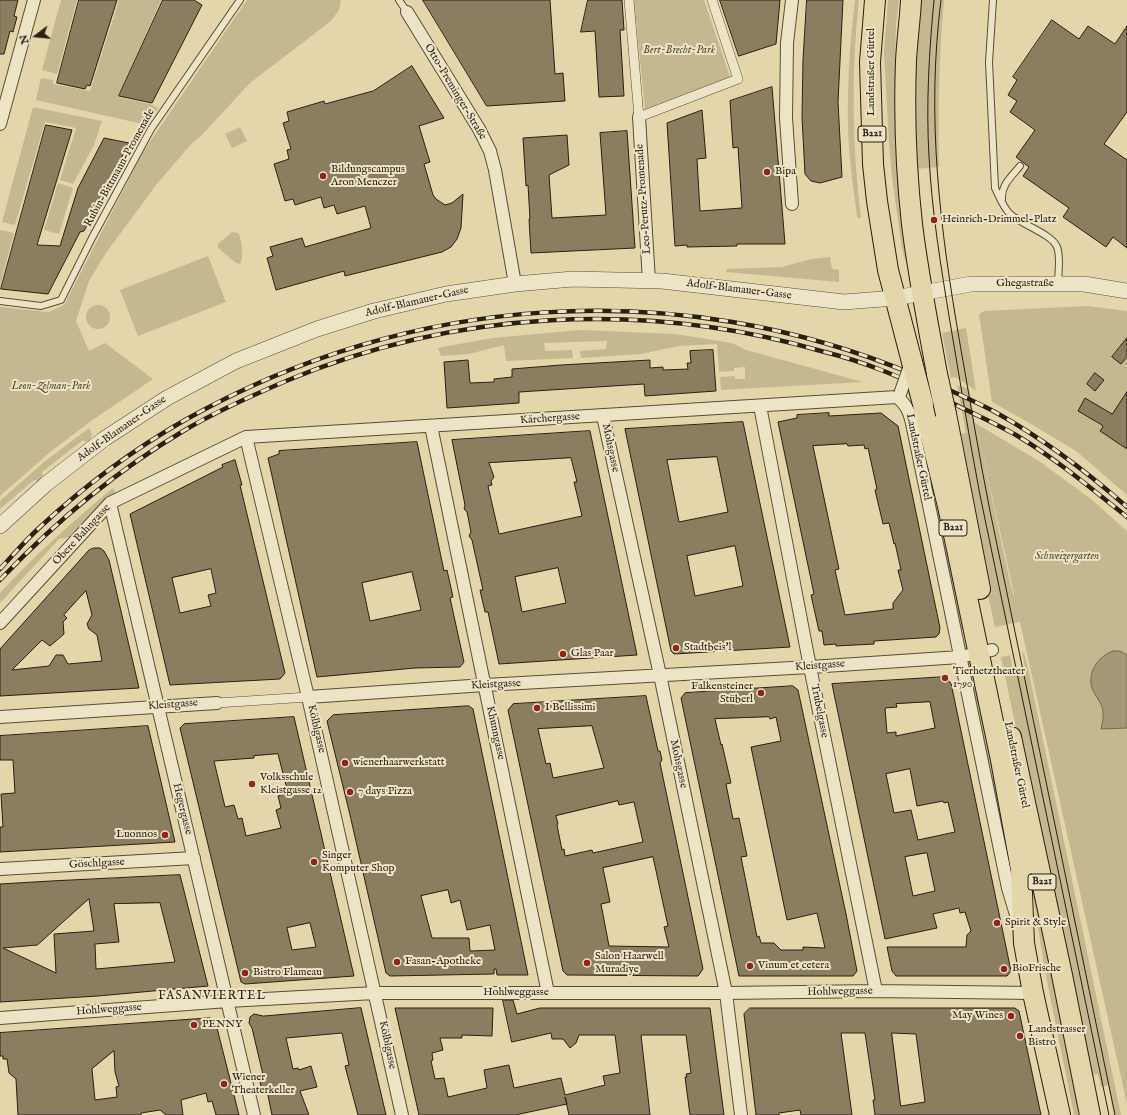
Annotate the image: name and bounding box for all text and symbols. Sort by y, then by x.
north arrow [16,16,56,56]
street label: Landstraßer Gürtel [865,28,879,116]
text: N [16,33,33,46]
street label: Otto-Preminger-Straße [421,42,489,142]
park label: Bert-Brecht-Park [643,44,715,58]
street label: Rubin-Bittmann-Promenade [82,107,158,229]
road number: B221 [858,126,886,142]
street label: Leo-Perutz-Promenade [634,144,654,254]
place label: Bildungscampus Aron Menczer [331,163,405,189]
place label: Bipa [775,165,796,179]
marker: Bipa [762,167,772,177]
marker: Bildungscampus Aron Menczer [318,171,328,181]
place label: Heinrich-Drimmel-Platz [942,213,1057,227]
marker: Heinrich-Drimmel-Platz [929,215,939,225]
street label: Adolf-Blamauer-Gasse [686,277,792,303]
street label: Ghegastraße [996,277,1054,291]
street label: Adolf-Blamauer-Gasse [364,284,470,320]
park label: Leon-Zelman-Park [12,380,90,394]
street label: Adolf-Blamauer-Gasse [75,393,169,465]
street label: Kärchergasse [520,410,580,428]
street label: Landstraßer Gürtel [902,412,934,502]
street label: Mohsgasse [598,423,622,473]
street label: Obere Bahngasse [50,502,114,568]
road number: B221 [939,520,967,536]
park label: Schweizergarten [1035,550,1099,564]
place label: Stadtbeis'l [684,641,732,655]
marker: Stadtbeis'l [671,643,681,653]
place label: Glas Paar [571,647,614,661]
marker: Glas Paar [558,649,568,659]
street label: Kleistgasse [795,658,845,674]
place label: Tierhetztheater 1790 [953,665,1025,691]
marker: Tierhetztheater 1790 [940,673,950,683]
street label: Kleistgasse [471,677,521,693]
place label: Falkensteiner Stüberl [691,680,753,706]
street label: Trubelgasse [807,683,831,739]
marker: Falkensteiner Stüberl [756,688,766,698]
street label: Kleistgasse [148,697,198,713]
place label: I Bellissimi [545,701,596,715]
marker: I Bellissimi [532,703,542,713]
street label: Kölblgasse [304,704,328,754]
street label: Khunngasse [483,705,507,761]
street label: Landstraßer Gürtel [1000,720,1032,810]
street label: Mohsgasse [666,739,690,789]
place label: wienerhaarwerkstatt [353,756,445,770]
marker: wienerhaarwerkstatt [340,758,350,768]
place label: Volksschule Kleistgasse 12 [260,771,322,797]
marker: Volksschule Kleistgasse 12 [247,779,257,789]
street label: Hegergasse [169,782,195,836]
place label: 7 days Pizza [358,785,412,799]
marker: 7 days Pizza [345,787,355,797]
place label: Luonnos [116,828,157,842]
marker: Luonnos [160,830,170,840]
place label: Singer Komputer Shop [322,849,395,875]
street label: Göschlgasse [69,856,125,872]
marker: Singer Komputer Shop [309,857,319,867]
road number: B221 [1028,874,1056,890]
place label: Spirit & Style [1005,916,1066,930]
marker: Spirit & Style [992,918,1002,928]
place label: Salon Haarwell Muradiye [595,950,664,976]
place label: Fasan-Apotheke [405,955,481,969]
marker: Fasan-Apotheke [392,957,402,967]
marker: Salon Haarwell Muradiye [582,958,592,968]
place label: Vinum et cetera [758,959,829,973]
marker: Vinum et cetera [745,961,755,971]
place label: BioFrische [1012,962,1061,976]
marker: BioFrische [999,964,1009,974]
place label: Bistro Flameau [253,966,322,980]
marker: Bistro Flameau [240,968,250,978]
street label: Hohlweggasse [807,985,873,999]
street label: Hohlweggasse [483,986,549,1000]
district label: FASANVIERTEL [158,990,266,1004]
street label: Hohlweggasse [76,1001,142,1019]
place label: May Wines [952,1009,1003,1023]
marker: May Wines [1006,1011,1016,1021]
place label: PENNY [202,1018,242,1032]
marker: PENNY [189,1020,199,1030]
street label: Kölblgasse [375,1020,399,1070]
place label: Landstrasser Bistro [1028,1023,1086,1049]
marker: Landstrasser Bistro [1015,1031,1025,1041]
place label: Wiener Theaterkeller [232,1071,294,1097]
marker: Wiener Theaterkeller [219,1079,229,1089]

